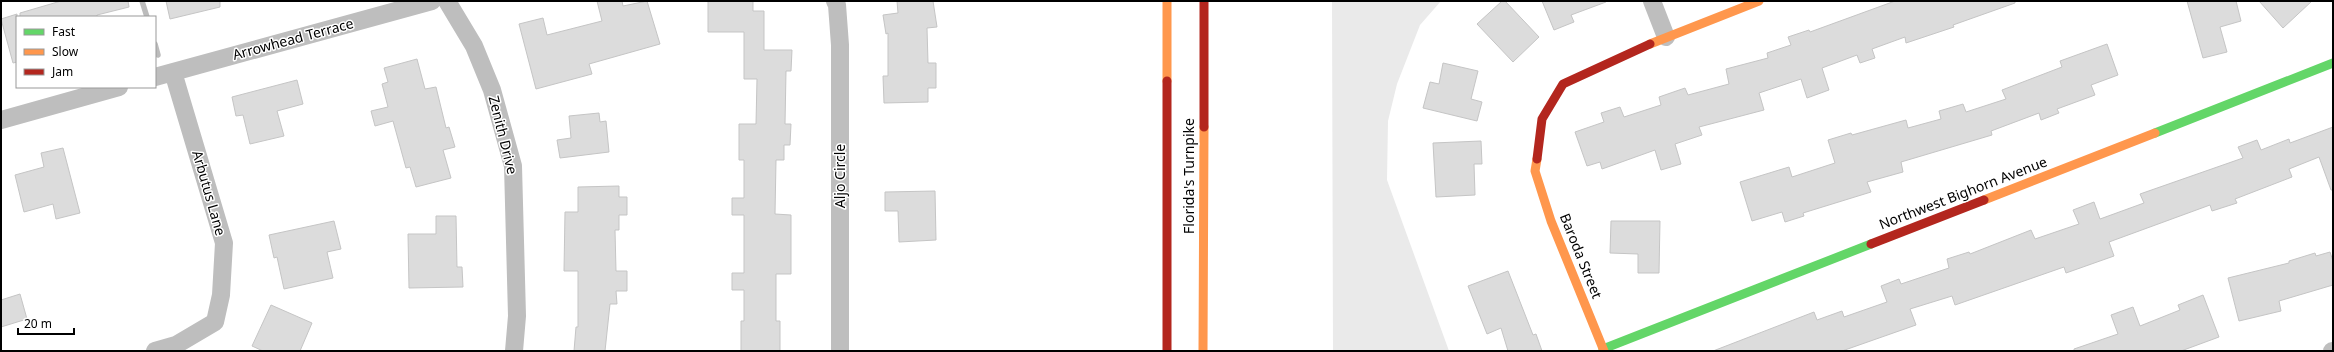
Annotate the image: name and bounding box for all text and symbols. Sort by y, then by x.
street label: Arrowhead Terrace [230,13,356,64]
legend [16,16,156,88]
text: Fast [52,23,76,40]
text: Slow [52,43,79,60]
text: Jam [51,63,73,80]
street label: Zenith Drive [485,94,522,176]
street label: Florida's Turnpike [1179,118,1198,234]
street label: Aljo Circle [830,144,849,208]
street label: Arbutus Lane [188,148,231,238]
street label: Northwest Bighorn Avenue [1876,152,2050,233]
street label: Baroda Street [1556,210,1607,301]
scale bar [18,310,74,336]
text: 20 m [24,315,52,332]

